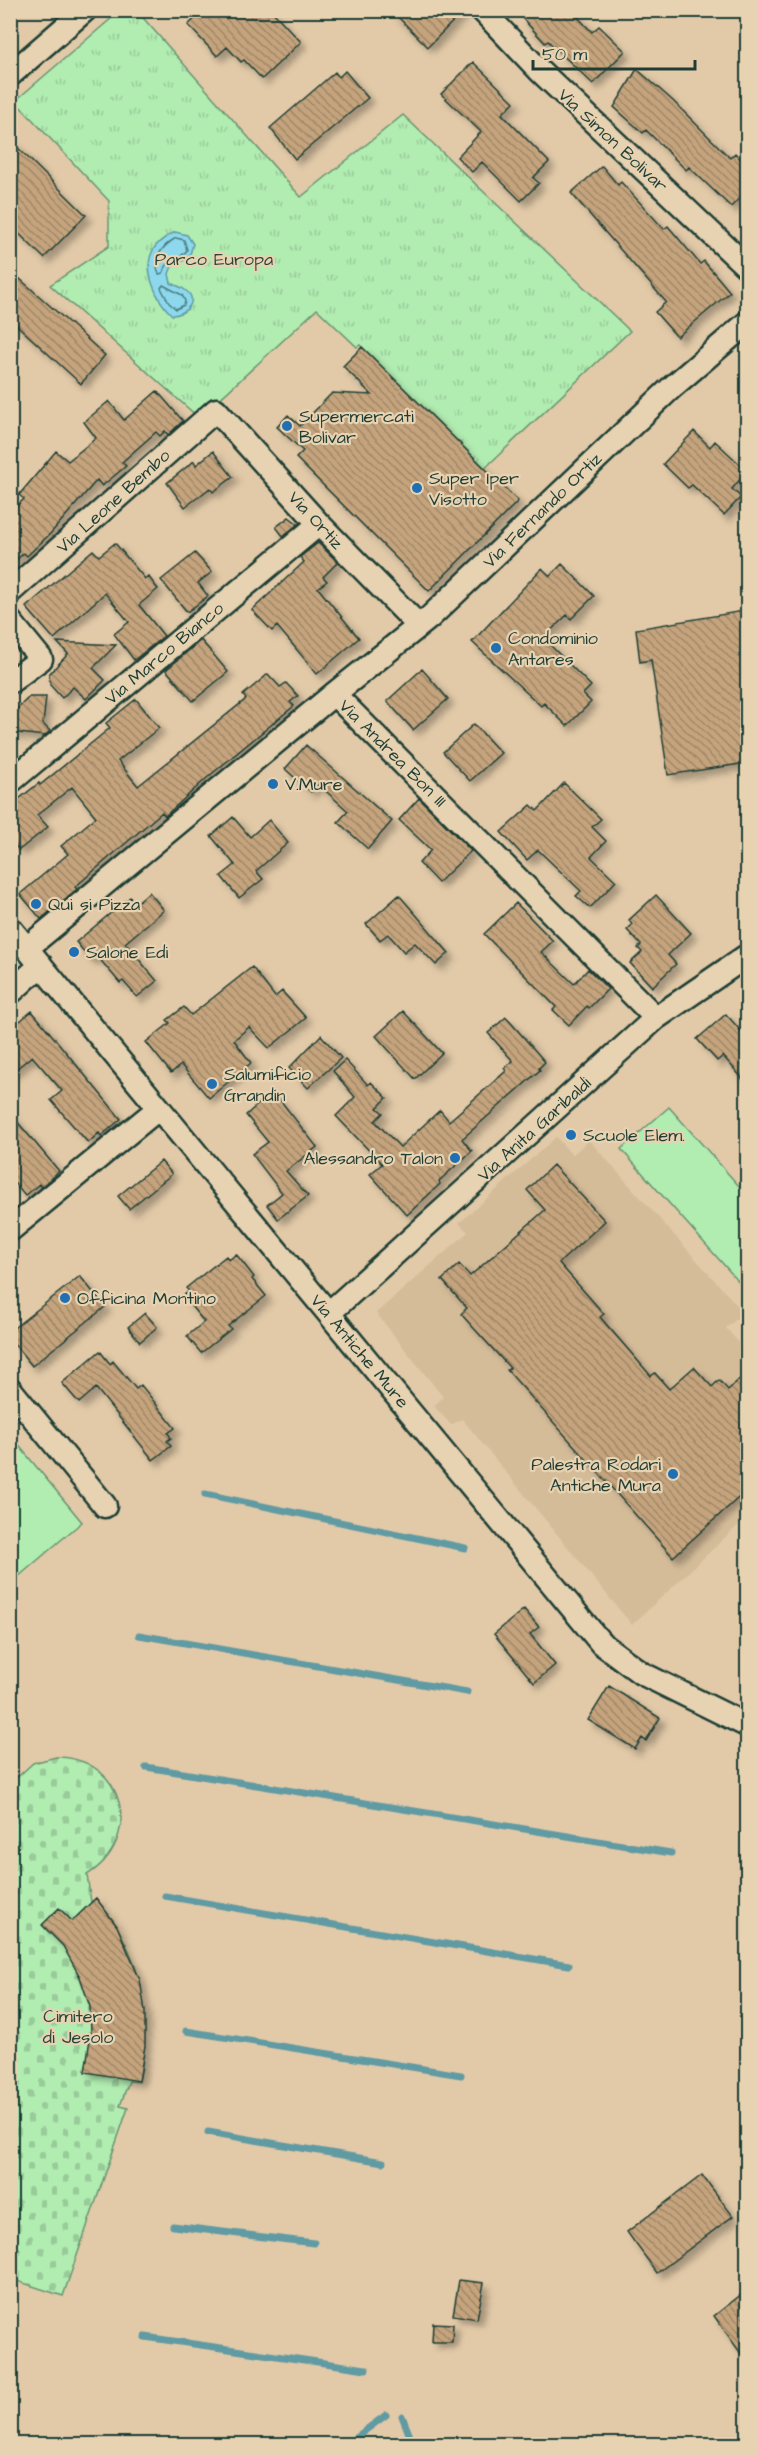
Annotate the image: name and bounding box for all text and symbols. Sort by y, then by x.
scale bar [533,33,695,71]
text: 50 m [542,42,587,67]
street label: Via Simon Bolivar [552,83,673,198]
park label: Parco Europa [155,247,273,272]
place label: Supermercati Bolivar [299,404,414,450]
marker: Supermercati Bolivar [280,419,294,433]
street label: Via Leone Bembo [51,443,176,559]
street label: Via Fernando Ortiz [477,447,608,574]
place label: Super Iper Visotto [429,466,519,512]
marker: Super Iper Visotto [410,481,424,495]
street label: Via Ortiz [282,486,349,555]
street label: Via Marco Bianco [99,596,229,711]
place label: Condominio Antares [508,626,598,672]
marker: Condominio Antares [489,641,503,655]
street label: Via Andrea Bon III [333,694,452,813]
place label: V.Mure [285,772,343,797]
marker: V.Mure [266,777,280,791]
place label: Qui si Pizza [48,892,140,917]
marker: Qui si Pizza [29,897,43,911]
place label: Salone Edi [86,940,169,965]
marker: Salone Edi [67,945,81,959]
place label: Salumificio Grandin [224,1062,311,1108]
street label: Via Anita Garibaldi [472,1071,597,1187]
marker: Salumificio Grandin [205,1077,219,1091]
place label: Scuole Elem. [583,1123,685,1148]
marker: Scuole Elem. [564,1128,578,1142]
place label: Alessandro Talon [304,1146,443,1171]
marker: Alessandro Talon [448,1151,462,1165]
place label: Officina Montino [77,1286,216,1311]
street label: Via Antiche Mure [304,1289,415,1414]
marker: Officina Montino [58,1291,72,1305]
place label: Palestra Rodari Antiche Mura [531,1452,661,1498]
marker: Palestra Rodari Antiche Mura [666,1467,680,1481]
park label: Cimitero di Jesolo [43,2004,113,2050]

